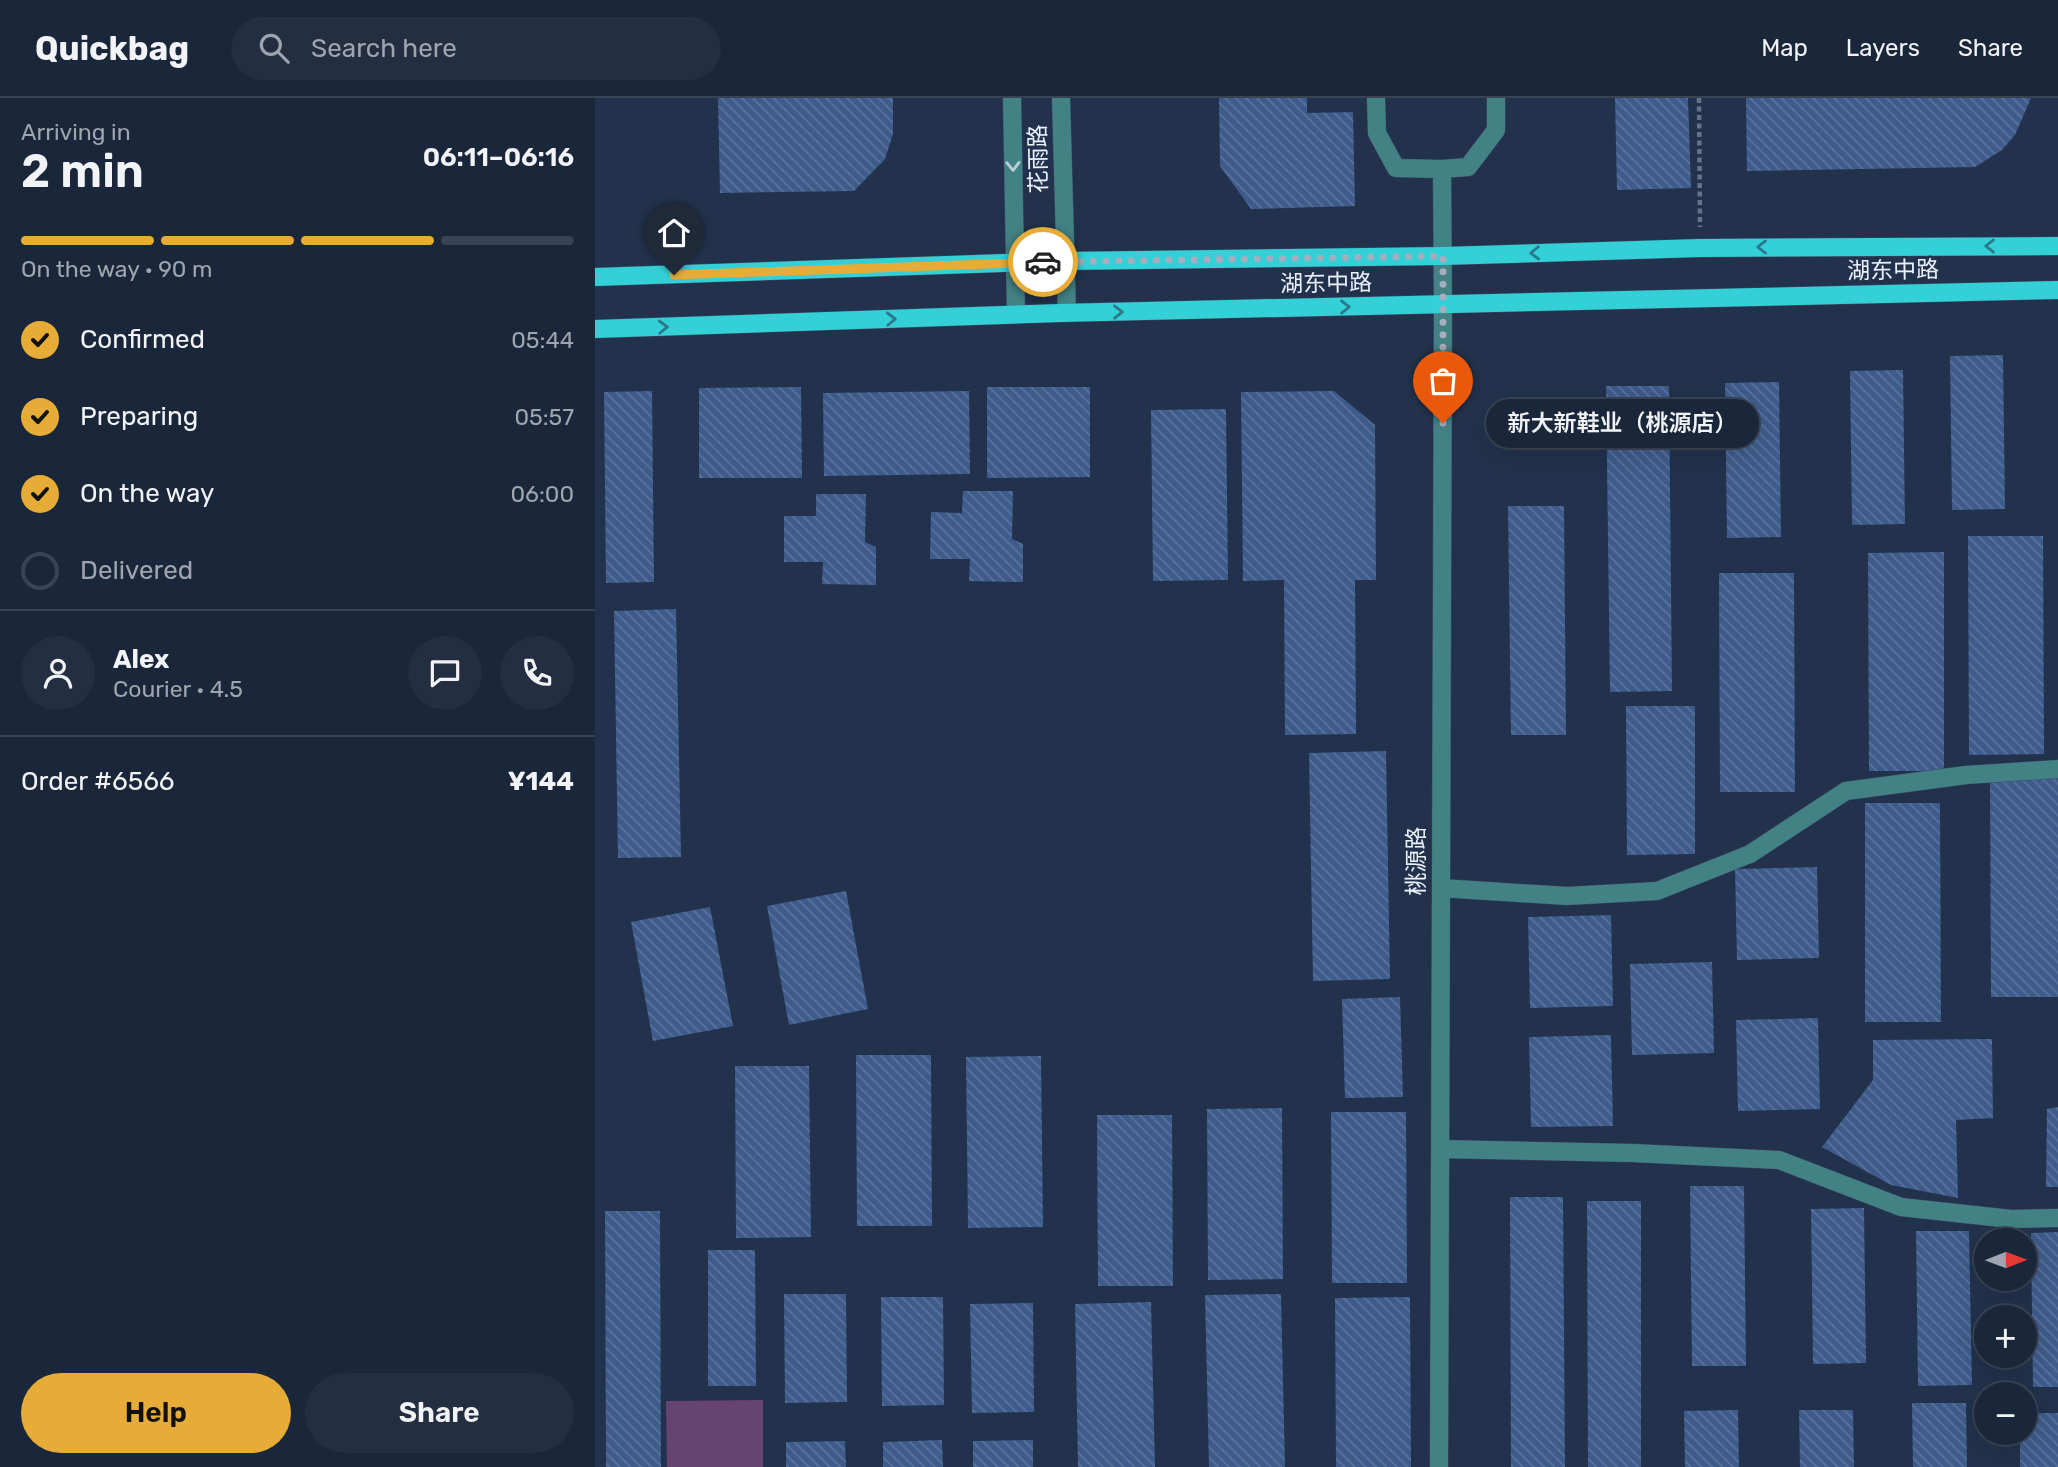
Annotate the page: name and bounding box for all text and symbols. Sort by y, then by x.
search box [231,17,721,80]
text: Quickbag [35,29,189,68]
icon: search [255,29,293,67]
text: Search here [311,33,457,64]
text: Map [1761,34,1808,62]
text: Layers [1846,34,1920,62]
text: Share [1958,34,2023,62]
text: Arriving in [21,118,131,146]
street label: 花雨路 [1023,124,1053,194]
text: 06:11–06:16 [423,142,574,173]
text: 2 min [21,144,144,199]
one-way arrow [1006,161,1021,172]
pin [644,203,704,275]
icon: home [655,214,693,252]
courier [1008,227,1078,297]
one-way arrow [1984,238,1995,254]
one-way arrow [1757,239,1767,255]
icon: car [1024,243,1062,281]
one-way arrow [1529,245,1540,260]
text: On the way · 90 m [21,255,212,283]
street label: 湖东中路 [1847,255,1939,285]
street label: 湖东中路 [1280,268,1372,298]
one-way arrow [1341,299,1351,315]
one-way arrow [1113,304,1124,319]
one-way arrow [885,311,896,326]
one-way arrow [658,319,669,334]
icon: check [21,321,59,359]
text: Confirmed [80,324,205,355]
text: 05:44 [511,326,574,354]
pin [1413,351,1473,423]
icon: bag [1424,362,1462,400]
icon: check [21,398,59,436]
callout: 新大新鞋业（桃源店） [1485,398,1758,448]
text: Preparing [80,401,198,432]
text: 05:57 [514,403,574,431]
text: 新大新鞋业（桃源店） [1508,409,1738,437]
icon: check [21,475,59,513]
text: On the way [80,478,214,509]
text: 06:00 [510,480,574,508]
text: Delivered [80,555,193,586]
button: person [21,636,95,710]
button: chat [408,636,482,710]
button: phone [500,636,574,710]
text: Alex [113,644,169,675]
text: Courier · 4.5 [113,675,243,703]
text: Order #6566 [21,766,175,797]
text: ¥144 [508,766,574,797]
street label: 桃源路 [1402,827,1430,896]
north arrow [1974,1228,2037,1292]
map controls [1974,1228,2037,1445]
button: + [1974,1305,2037,1368]
button: Help [21,1373,291,1453]
button: Share [305,1373,574,1453]
button: − [1974,1382,2037,1445]

